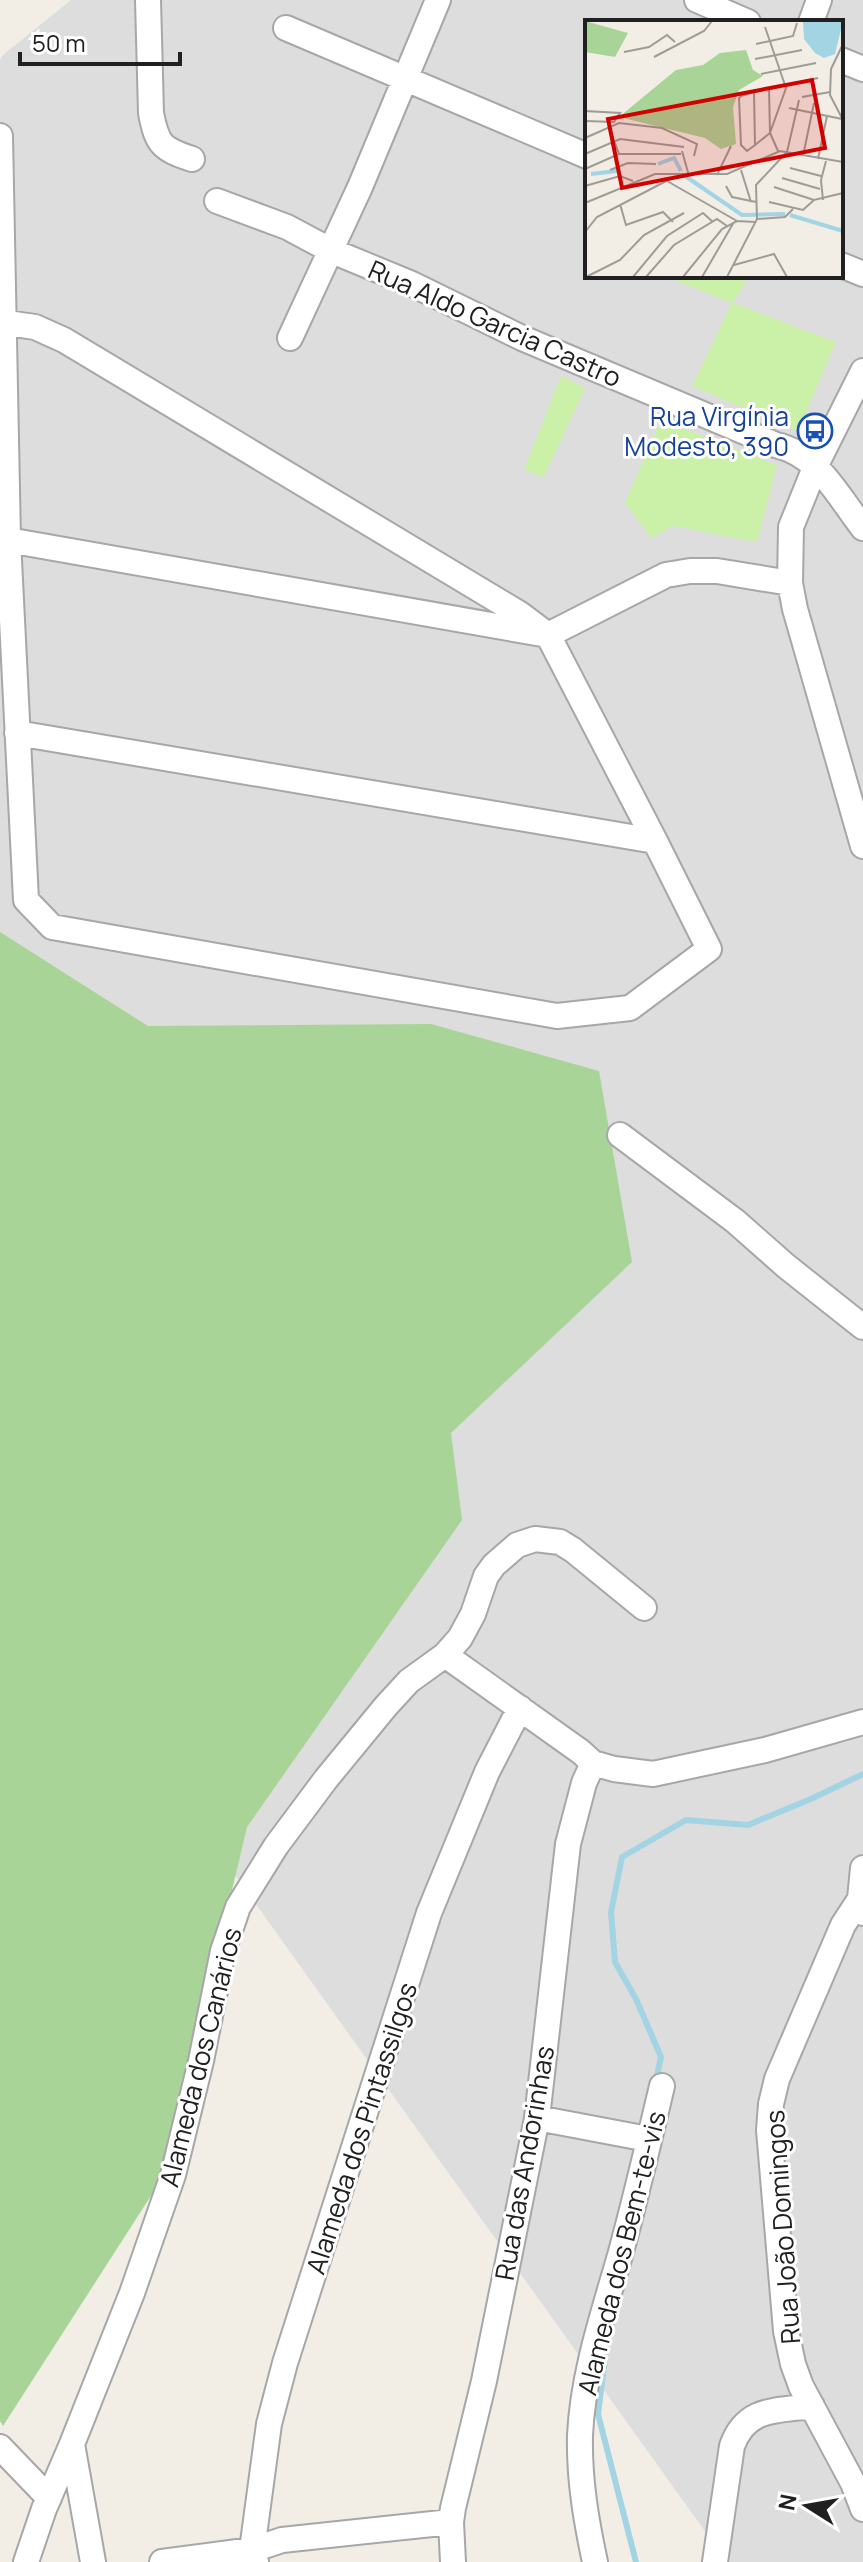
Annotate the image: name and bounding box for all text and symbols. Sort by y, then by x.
scale bar [20,16,180,66]
inset map [585,20,843,278]
text: 50 m [32,26,86,59]
street label: Rua Aldo Garcia Castro [363,251,627,395]
place label: Rua Virgínia Modesto, 390 [624,398,789,464]
bus stop icon: Rua Virgínia Modesto, 390 [796,412,834,450]
street label: Alameda dos Canários [150,1924,250,2190]
street label: Alameda dos Pintassilgos [297,1978,425,2278]
street label: Rua das Andorinhas [486,2043,562,2283]
street label: Alameda dos Bem-te-vis [568,2107,674,2399]
street label: Rua João Domingos [756,2109,808,2345]
north arrow [767,2466,847,2546]
text: N [771,2492,804,2513]

